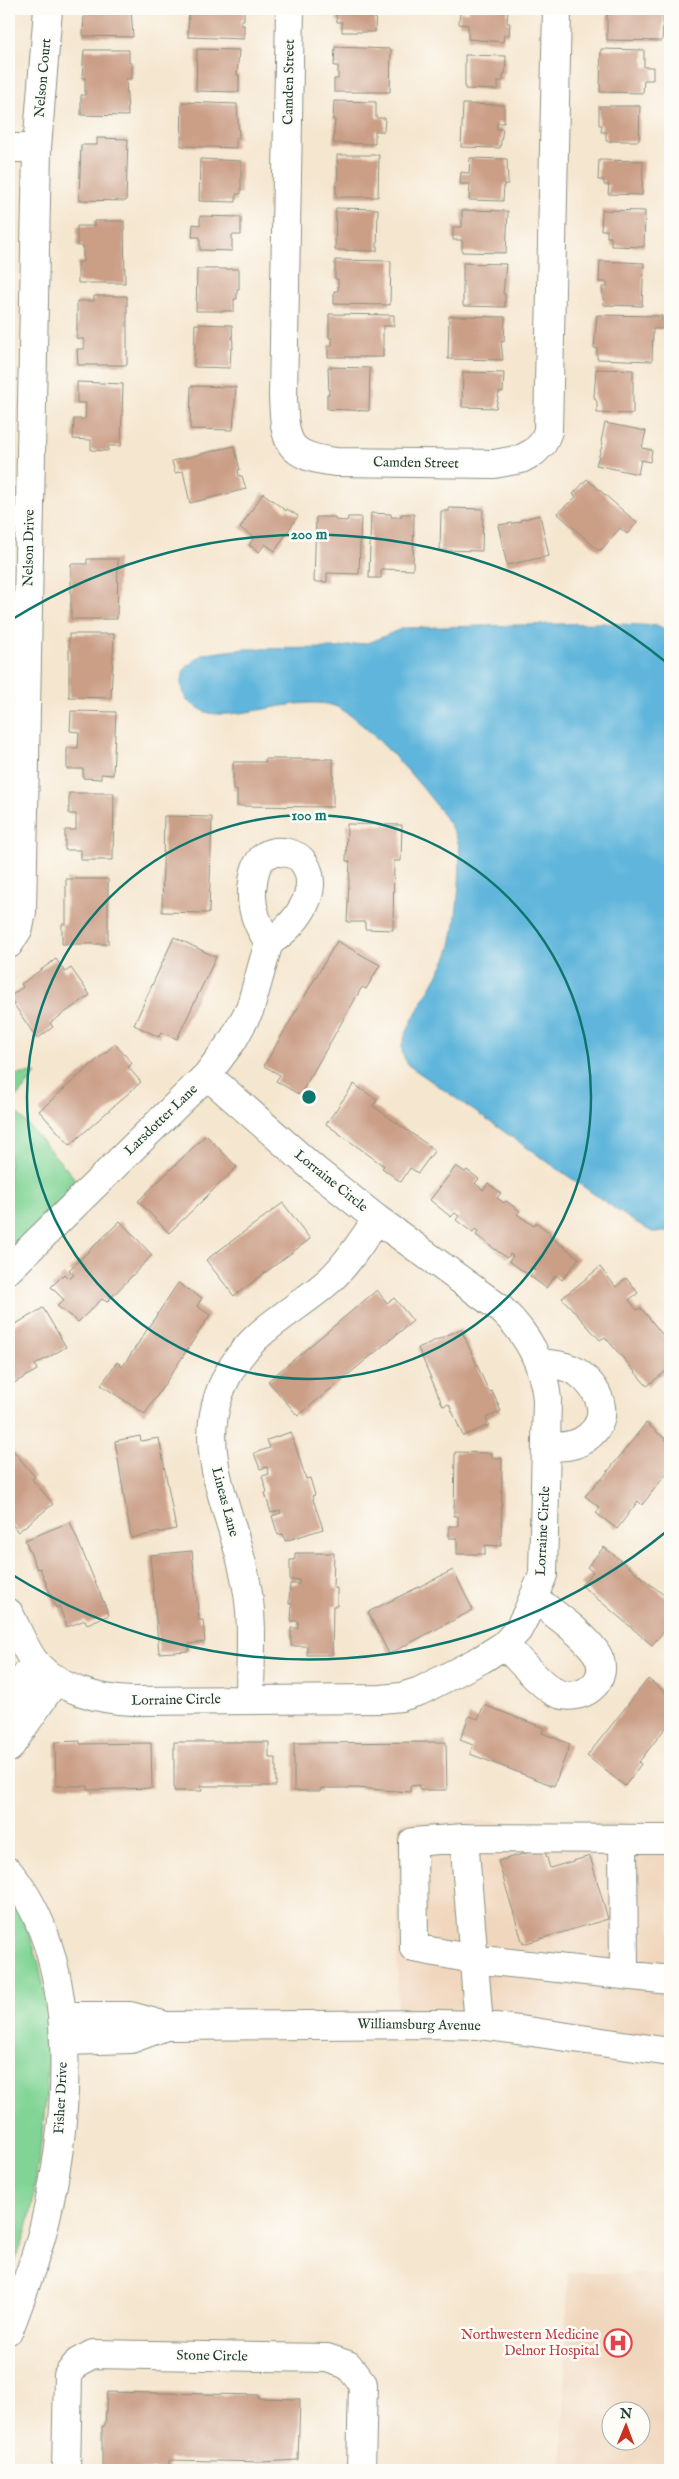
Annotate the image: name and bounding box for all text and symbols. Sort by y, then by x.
street label: Nelson Court [31,37,55,118]
street label: Camden Street [279,39,299,125]
street label: Camden Street [373,453,459,473]
street label: Nelson Drive [19,509,39,587]
text: 200 m [291,525,328,544]
text: 100 m [291,806,327,825]
street label: Larsdotter Lane [121,1080,202,1160]
centre of rings [300,1088,318,1106]
street label: Lorraine Circle [290,1146,372,1217]
street label: Lineas Lane [207,1465,243,1539]
street label: Lorraine Circle [532,1485,554,1576]
street label: Lorraine Circle [131,1690,222,1710]
street label: Williamsburg Avenue [357,2015,481,2035]
street label: Fisher Drive [50,2061,72,2135]
place label: Northwestern Medicine Delnor Hospital [461,2326,600,2360]
hospital icon: Northwestern Medicine Delnor Hospital [603,2328,633,2358]
street label: Stone Circle [176,2346,248,2366]
north arrow [602,2402,652,2452]
text: N [619,2405,632,2423]

